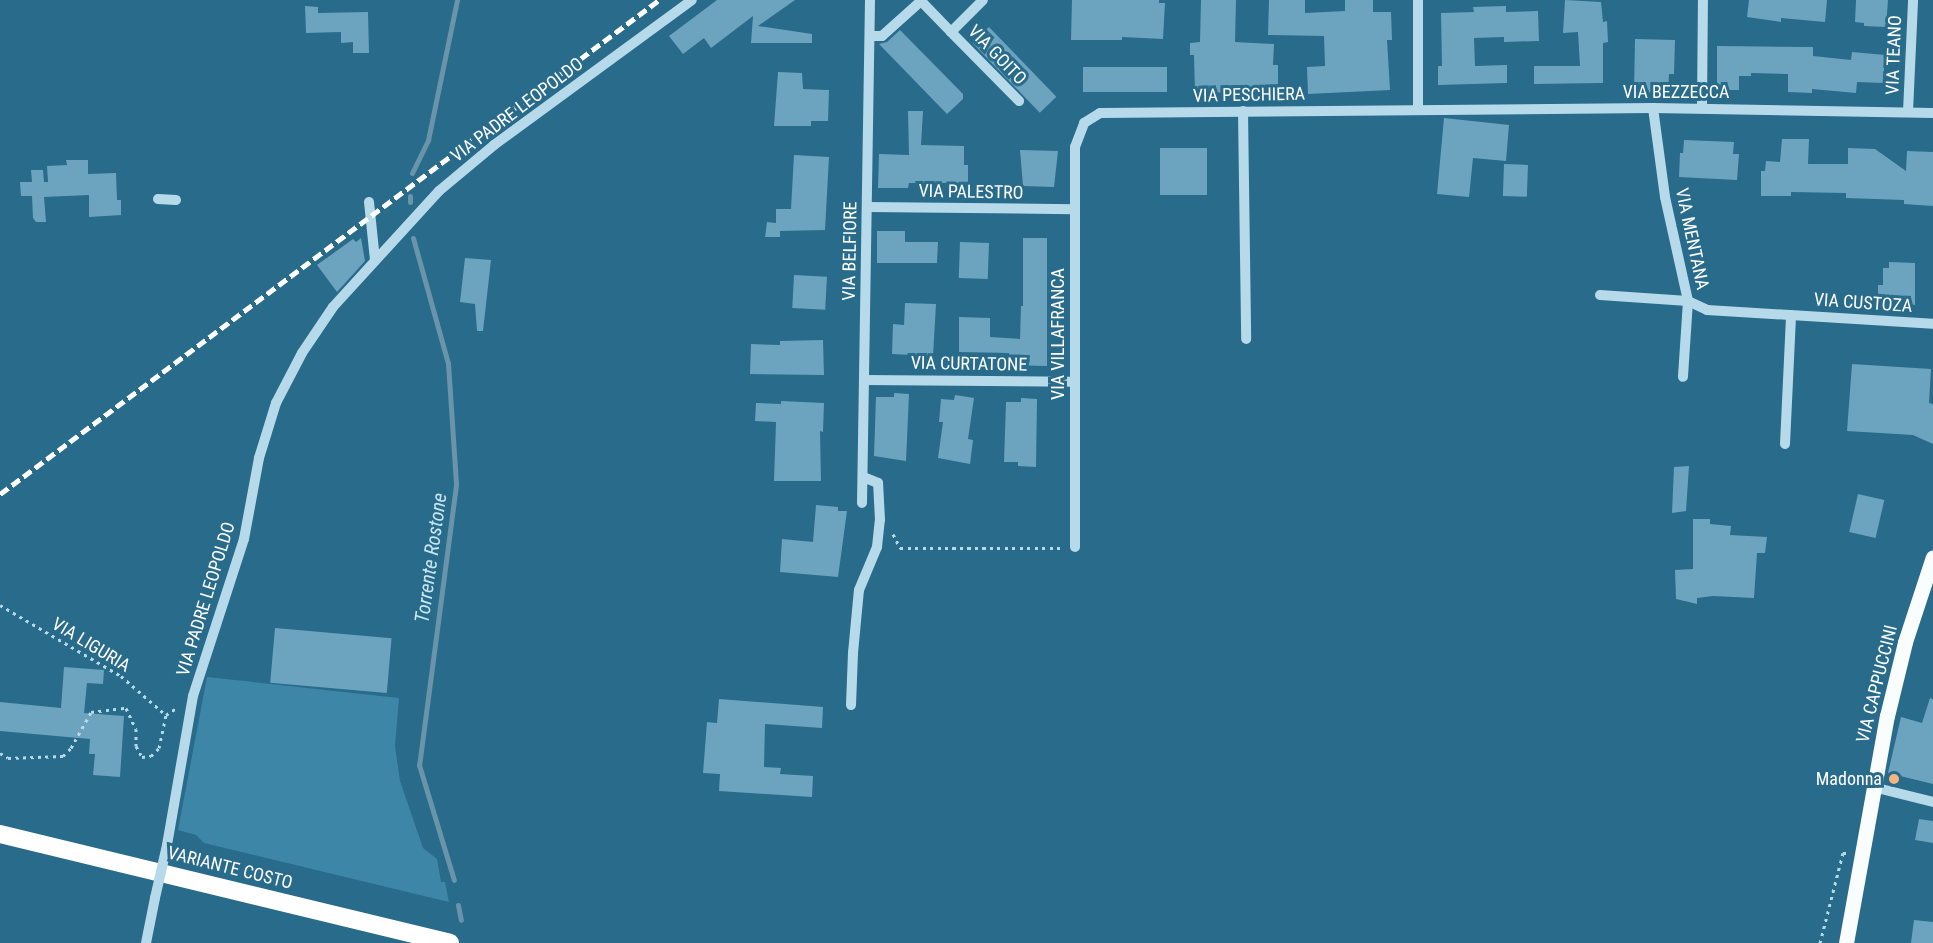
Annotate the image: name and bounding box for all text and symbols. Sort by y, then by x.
street label: VIA TEANO [1882,15,1906,95]
street label: VIA GOITO [963,21,1031,89]
street label: VIA PADRE LEOPOLDO [447,53,587,167]
street label: VIA BEZZECCA [1623,81,1729,103]
street label: VIA PESCHIERA [1193,83,1305,107]
street label: VIA PALESTRO [918,180,1024,204]
street label: VIA MENTANA [1671,186,1713,292]
street label: VIA BELFIORE [838,201,862,301]
street label: VIA VILLAFRANCA [1047,268,1069,400]
street label: VIA CUSTOZA [1813,289,1913,317]
street label: VIA CURTATONE [911,352,1027,376]
water label: Torrente Rostone [410,491,452,625]
street label: VIA PADRE LEOPOLDO [172,519,240,679]
street label: VIA LIGURIA [48,613,134,677]
street label: VIA CAPPUCCINI [1852,623,1902,745]
place label: Madonna [1816,768,1882,790]
marker: Madonna [1887,772,1901,786]
street label: VARIANTE COSTO [165,842,295,894]

